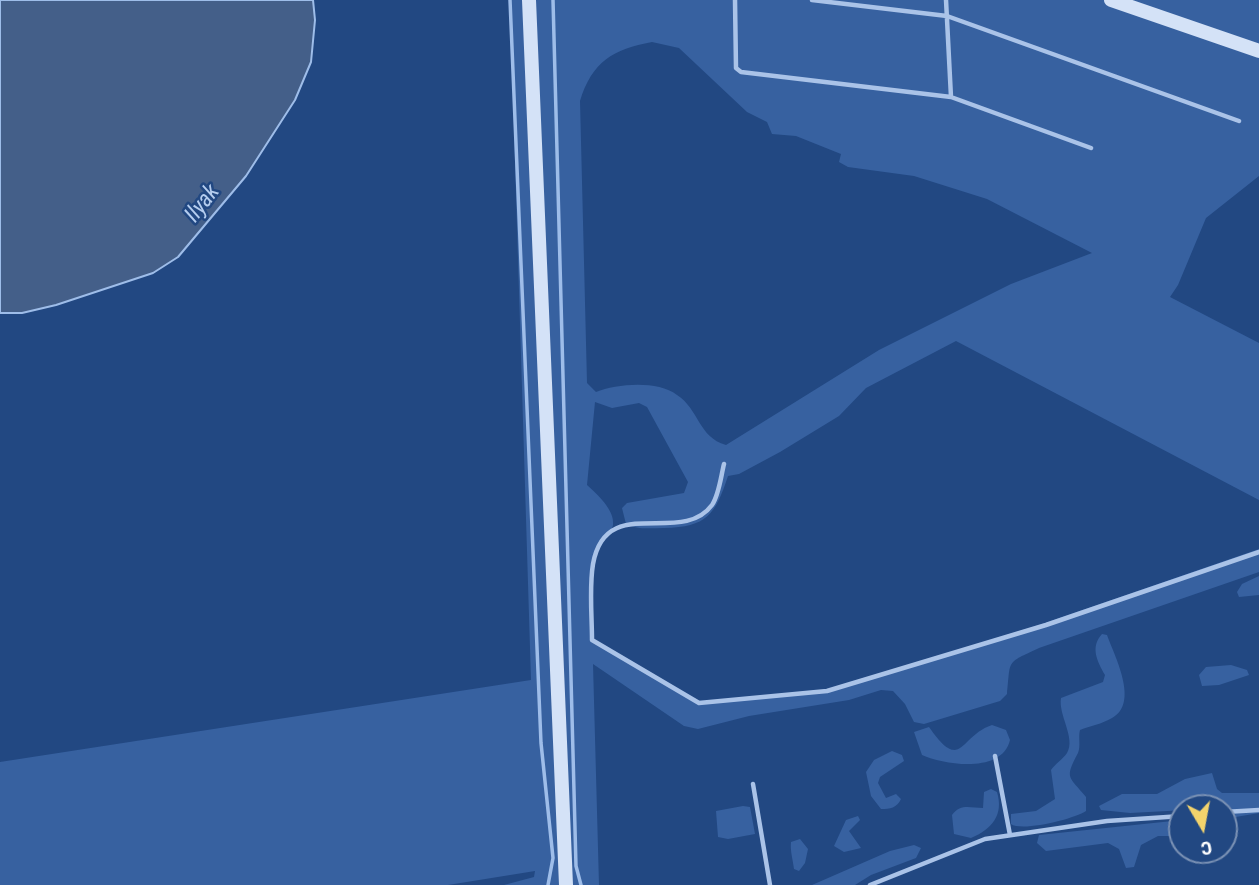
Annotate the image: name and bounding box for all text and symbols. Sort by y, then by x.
water label: Ilyak [180,180,226,228]
north arrow [1168,794,1238,864]
text: С [1199,836,1214,860]

